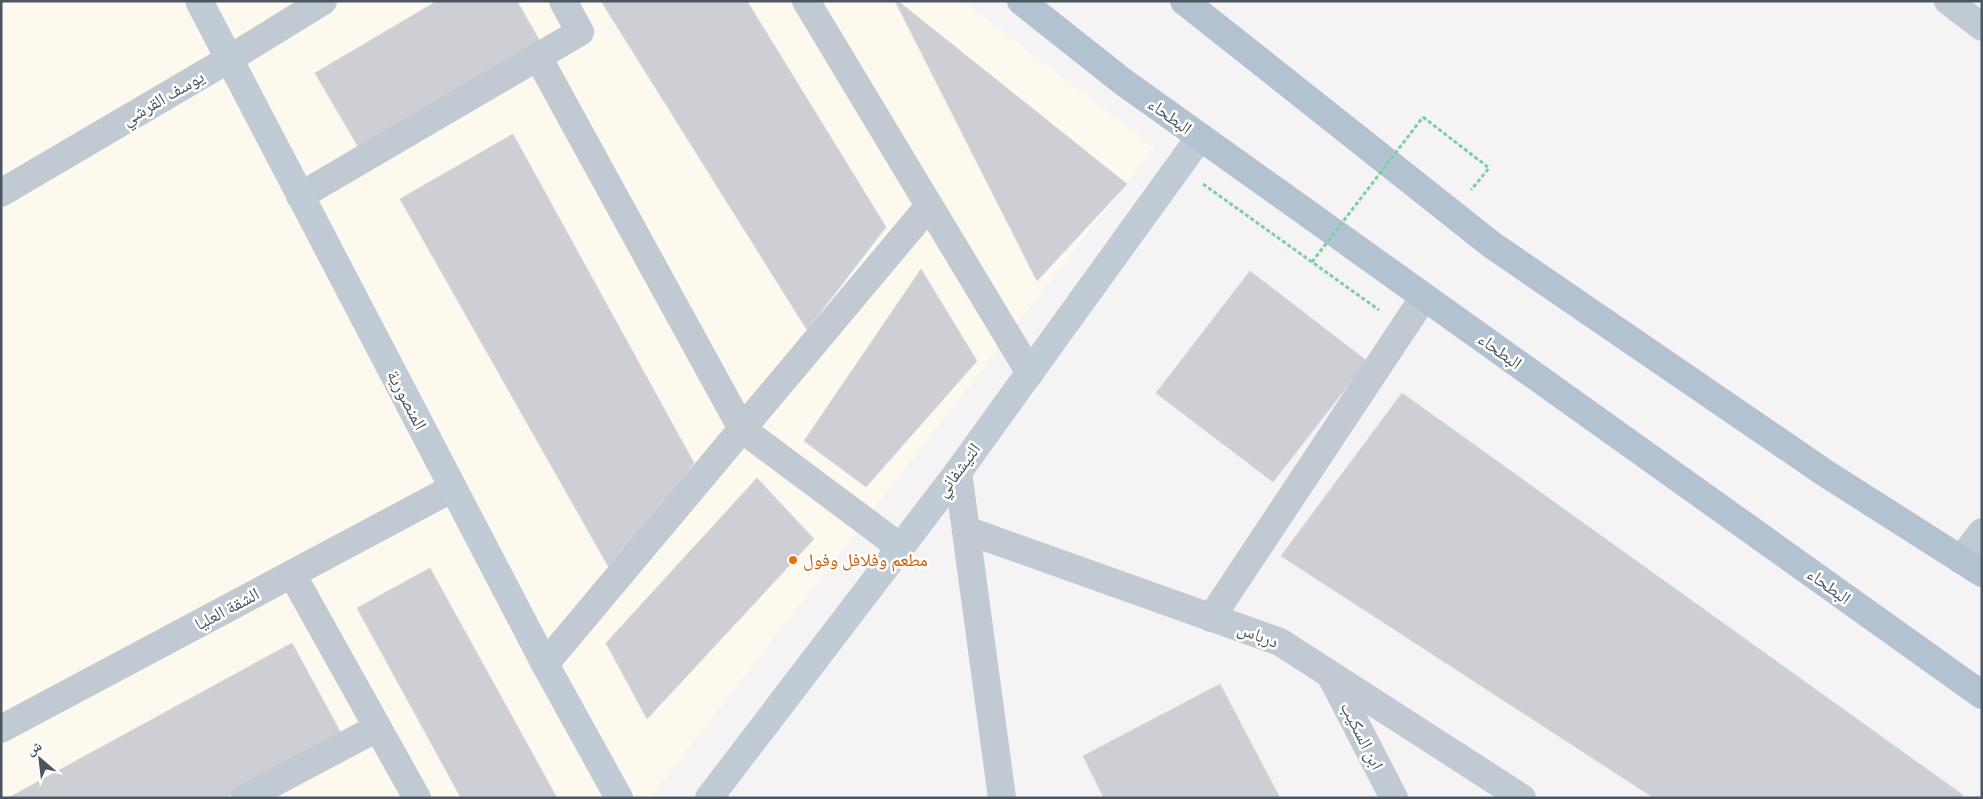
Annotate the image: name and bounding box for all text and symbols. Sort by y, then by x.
street label: يوسف القرشي [118,66,210,134]
street label: البطحاء [1144,93,1196,139]
street label: البطحاء [1474,328,1526,374]
street label: المنصورية [382,366,432,434]
street label: التيشفاني [931,439,988,503]
place label: مطعم وفلافل وفول [803,549,928,572]
marker: مطعم وفلافل وفول [787,554,799,566]
street label: البطحاء [1803,563,1855,609]
street label: الشقة العليا [191,583,263,635]
street label: درباس [1234,617,1282,653]
street label: ابن السكيب [1336,698,1388,774]
north arrow [15,734,65,784]
text: ش [24,737,45,759]

